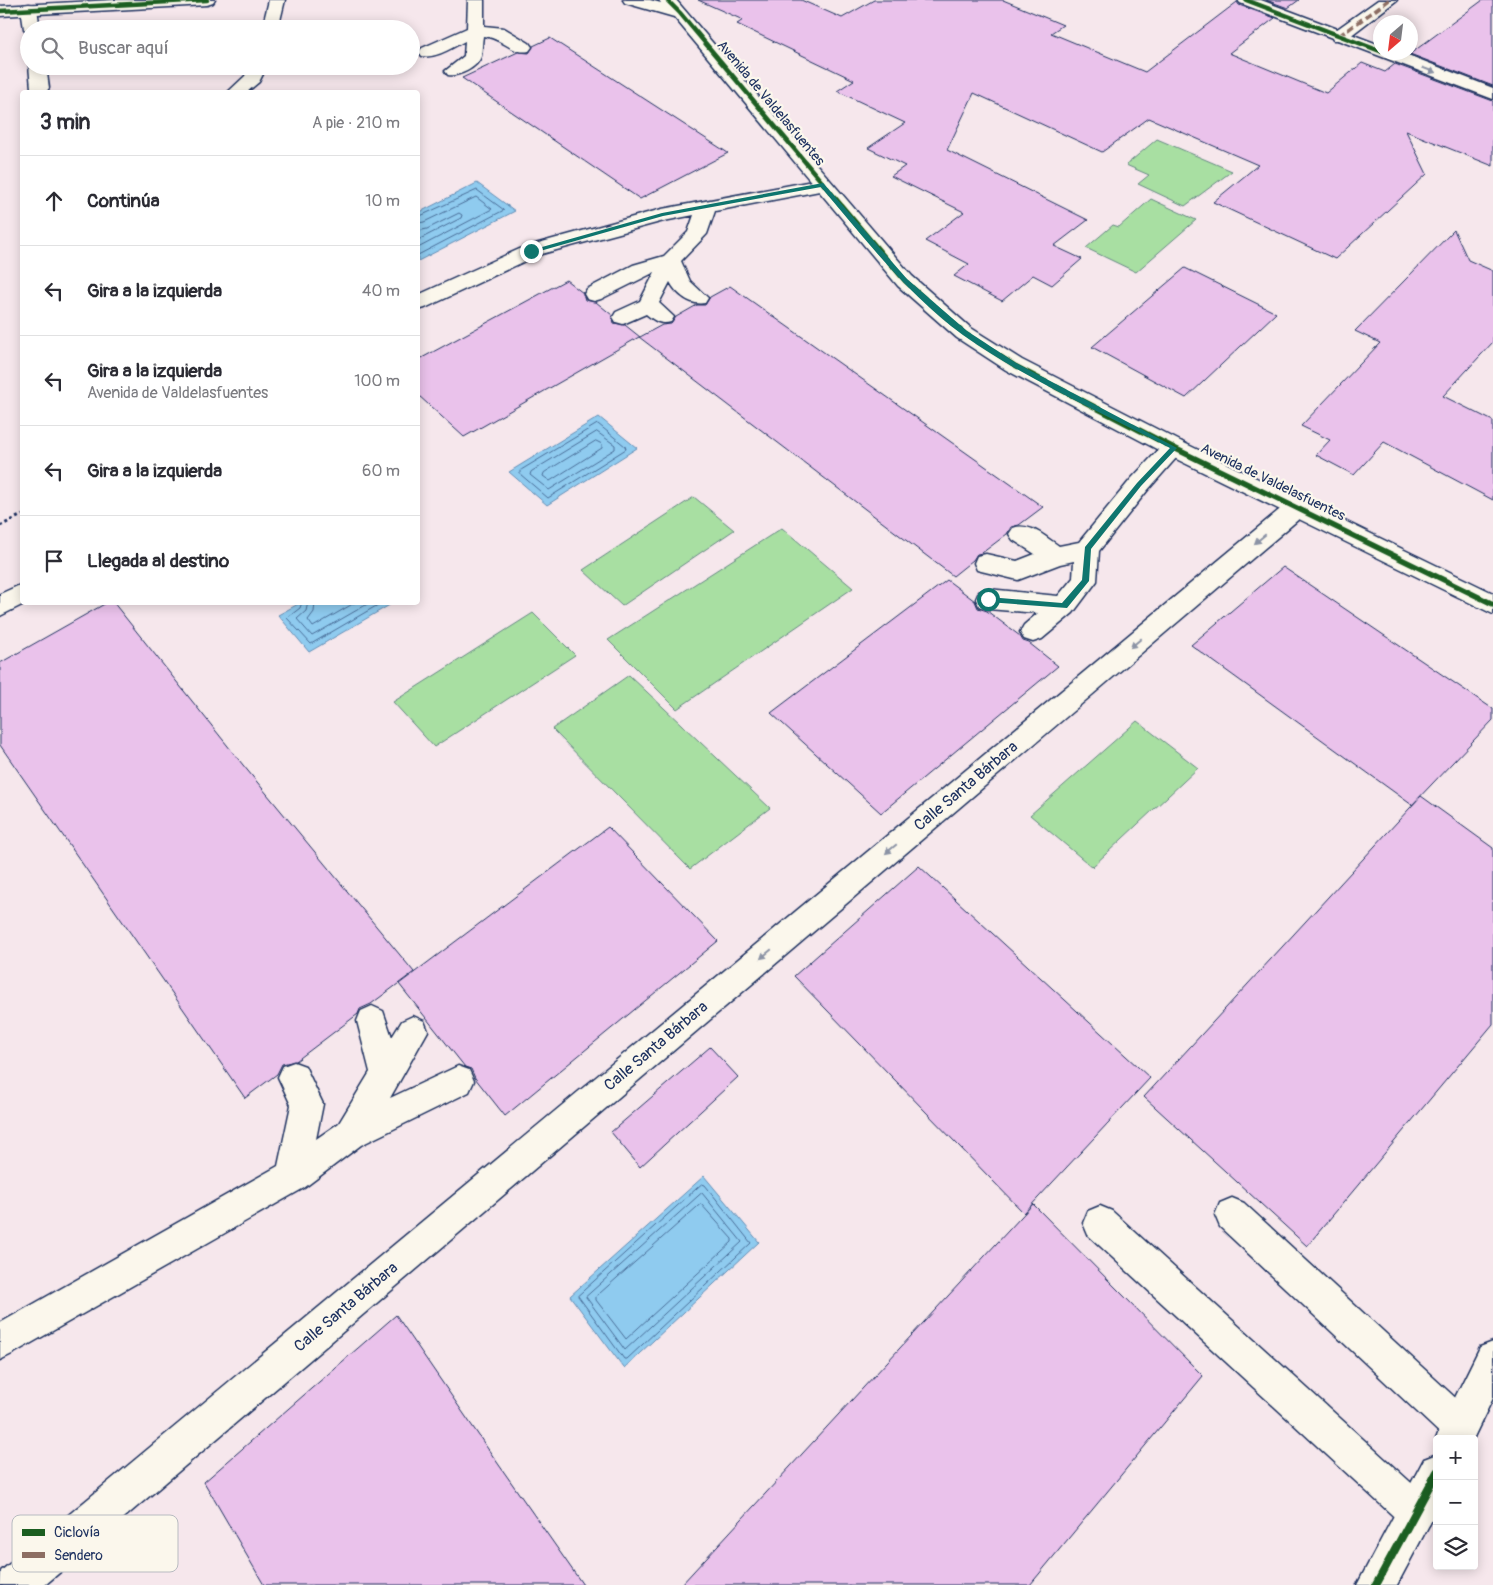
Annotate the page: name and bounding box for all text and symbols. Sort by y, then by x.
north arrow [1373,15,1418,60]
search box [20,20,420,75]
icon: search [38,34,66,62]
text: Buscar aquí [78,36,169,60]
street label: Avenida de Valdelasfuentes [714,37,829,170]
one-way arrow [1422,66,1437,74]
text: 3 min [40,109,90,136]
text: A pie · 210 m [312,113,400,133]
icon: ahead [40,187,68,215]
text: Continúa [87,189,160,213]
text: 10 m [365,191,400,211]
route end [520,240,543,263]
icon: left [40,277,68,305]
text: Gira a la izquierda [87,279,222,303]
text: 40 m [362,281,400,301]
text: Gira a la izquierda [87,359,222,383]
icon: left [40,367,68,395]
text: 100 m [354,371,400,391]
text: Avenida de Valdelasfuentes [87,383,268,403]
street label: Avenida de Valdelasfuentes [1198,440,1349,525]
icon: left [40,457,68,485]
text: Gira a la izquierda [87,459,222,483]
text: 60 m [362,461,400,481]
one-way arrow [1254,533,1267,544]
icon: arrive [40,547,68,575]
text: Llegada al destino [87,549,229,573]
route start [977,588,1000,611]
one-way arrow [1130,638,1143,649]
street label: Calle Santa Bárbara [910,737,1022,835]
one-way arrow [885,843,897,854]
one-way arrow [760,948,773,959]
street label: Calle Santa Bárbara [600,997,712,1095]
street label: Calle Santa Bárbara [290,1258,402,1356]
map controls [1433,1435,1478,1570]
button: + [1433,1435,1478,1480]
button: − [1433,1480,1478,1525]
legend [12,1515,178,1572]
text: Ciclovía [54,1524,100,1541]
button: layers [1433,1525,1478,1570]
text: Sendero [54,1547,103,1564]

